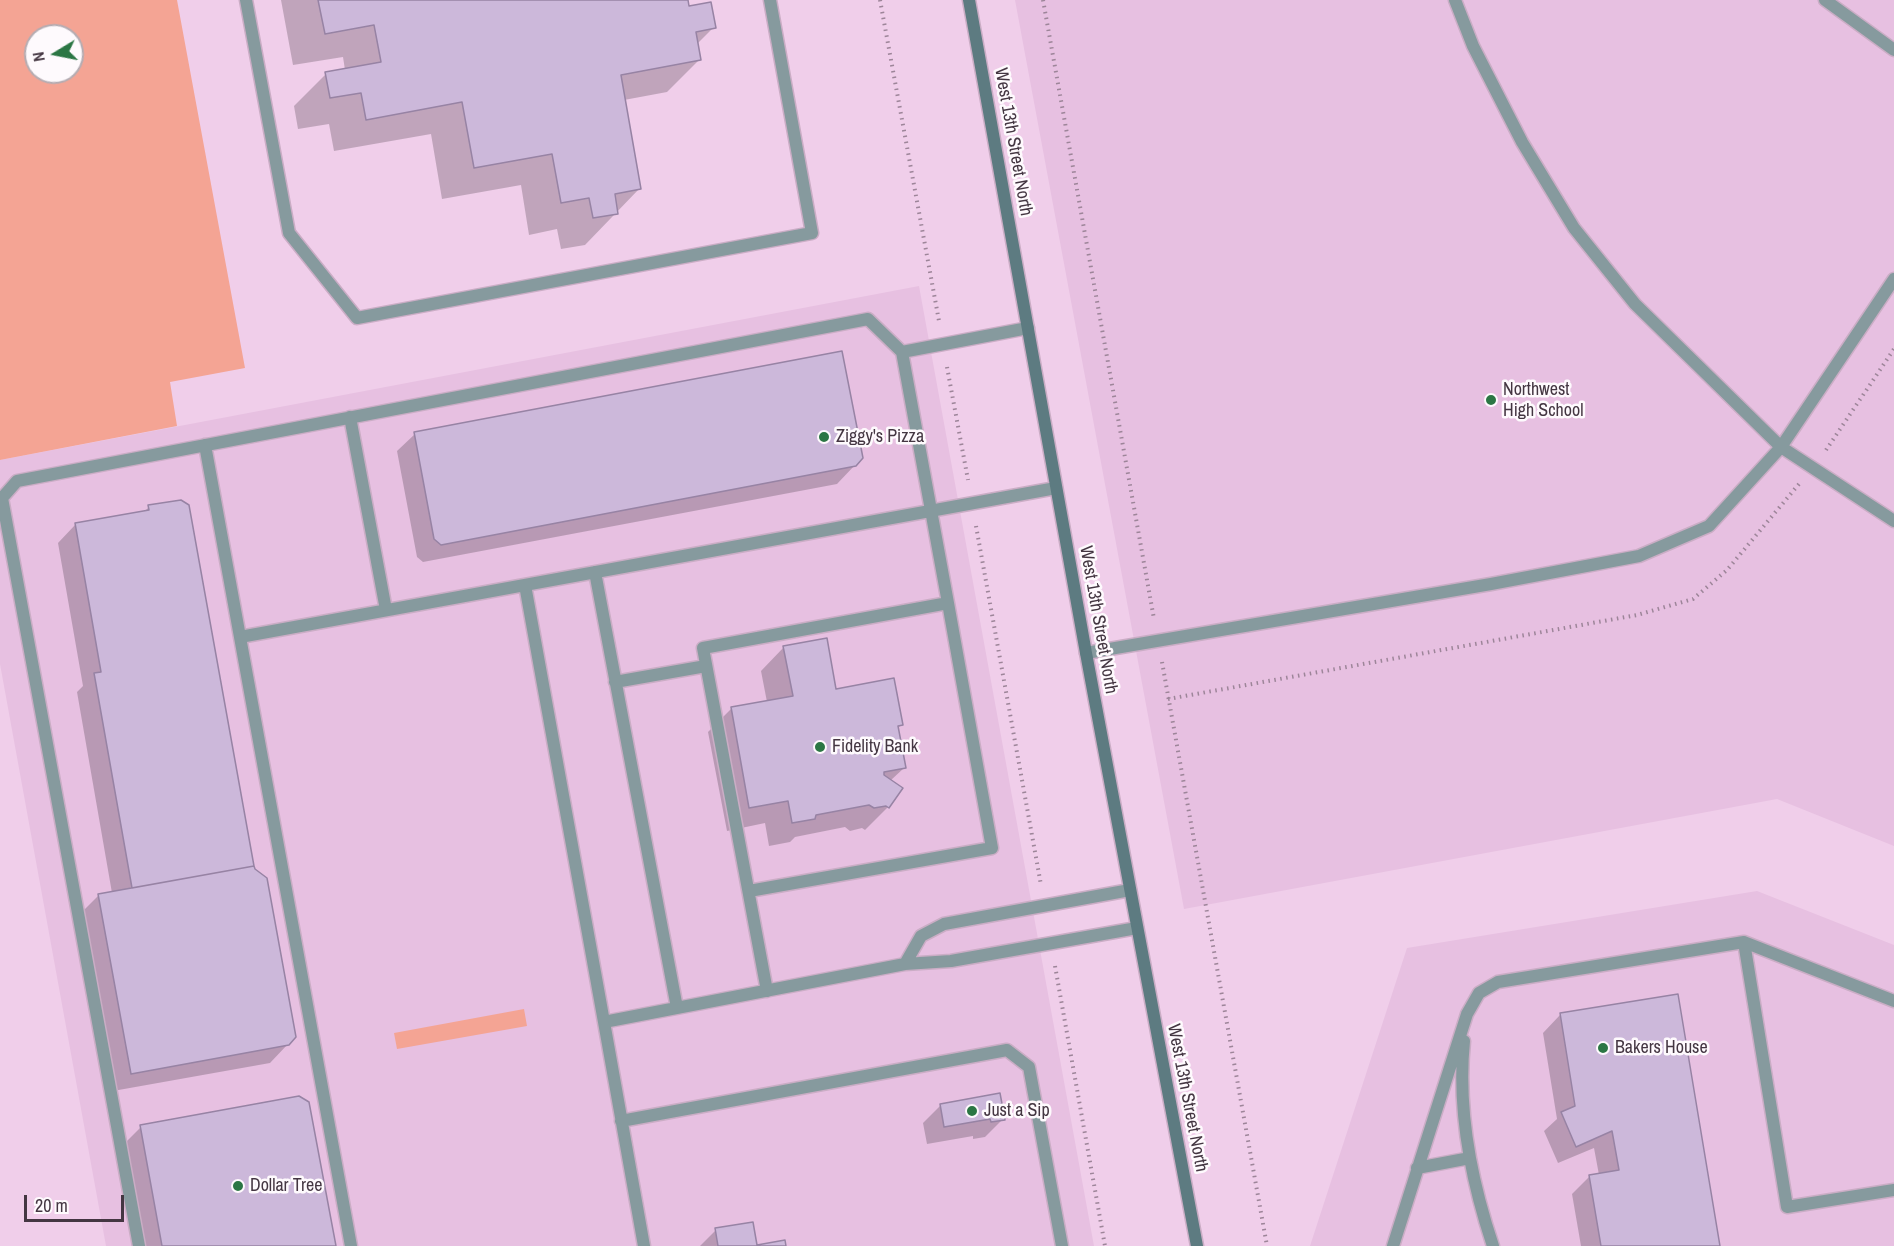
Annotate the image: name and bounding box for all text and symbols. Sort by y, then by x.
north arrow [24,24,84,84]
text: N [27,50,50,63]
street label: West 13th Street North [989,66,1037,218]
place label: Northwest High School [1503,379,1583,422]
marker: Northwest High School [1484,393,1498,407]
place label: Ziggy's Pizza [836,426,924,448]
marker: Ziggy's Pizza [817,430,831,444]
street label: West 13th Street North [1074,544,1122,696]
place label: Fidelity Bank [832,736,918,758]
marker: Fidelity Bank [813,740,827,754]
street label: West 13th Street North [1162,1022,1212,1174]
place label: Bakers House [1615,1037,1708,1059]
marker: Bakers House [1596,1041,1610,1055]
place label: Just a Sip [984,1100,1050,1122]
marker: Just a Sip [965,1104,979,1118]
place label: Dollar Tree [250,1175,322,1197]
marker: Dollar Tree [231,1179,245,1193]
scale bar [27,1183,128,1221]
text: 20 m [35,1193,68,1218]

